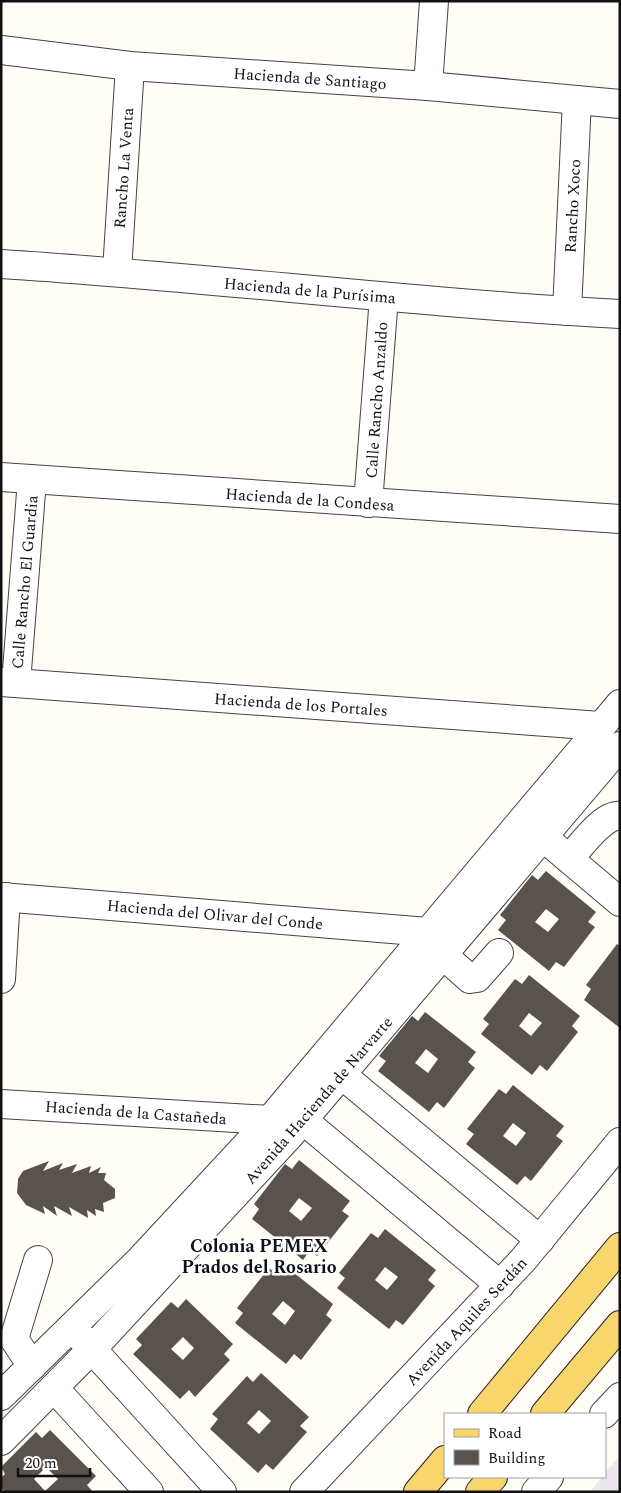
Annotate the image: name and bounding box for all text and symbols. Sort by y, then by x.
street label: Hacienda de Santiago [232,62,387,96]
street label: Rancho La Venta [108,107,140,229]
street label: Rancho Xoco [559,158,587,254]
street label: Hacienda de la Purísima [223,272,397,310]
street label: Calle Rancho Anzaldo [360,321,394,479]
street label: Hacienda de la Condesa [225,482,395,518]
street label: Calle Rancho El Guardia [5,494,45,670]
street label: Hacienda de los Portales [213,687,388,723]
street label: Hacienda del Olivar del Conde [106,894,324,936]
street label: Avenida Hacienda de Narvarte [239,1011,399,1190]
street label: Hacienda de la Castañeda [44,1095,228,1131]
district label: Colonia PEMEX Prados del Rosario [181,1233,337,1281]
street label: Avenida Aquiles Serdán [400,1252,533,1392]
legend [444,1413,606,1478]
text: Road [488,1422,522,1445]
scale bar [18,1446,90,1478]
text: Building [488,1447,545,1470]
text: 20 m [25,1452,57,1475]

